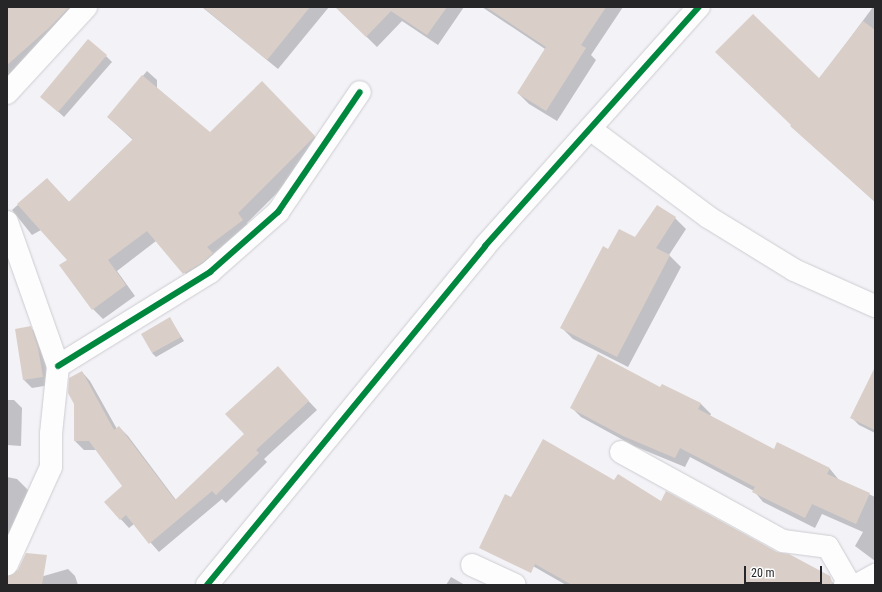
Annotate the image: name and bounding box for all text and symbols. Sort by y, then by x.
scale bar [746,558,824,584]
text: 20 m [751,566,775,580]

